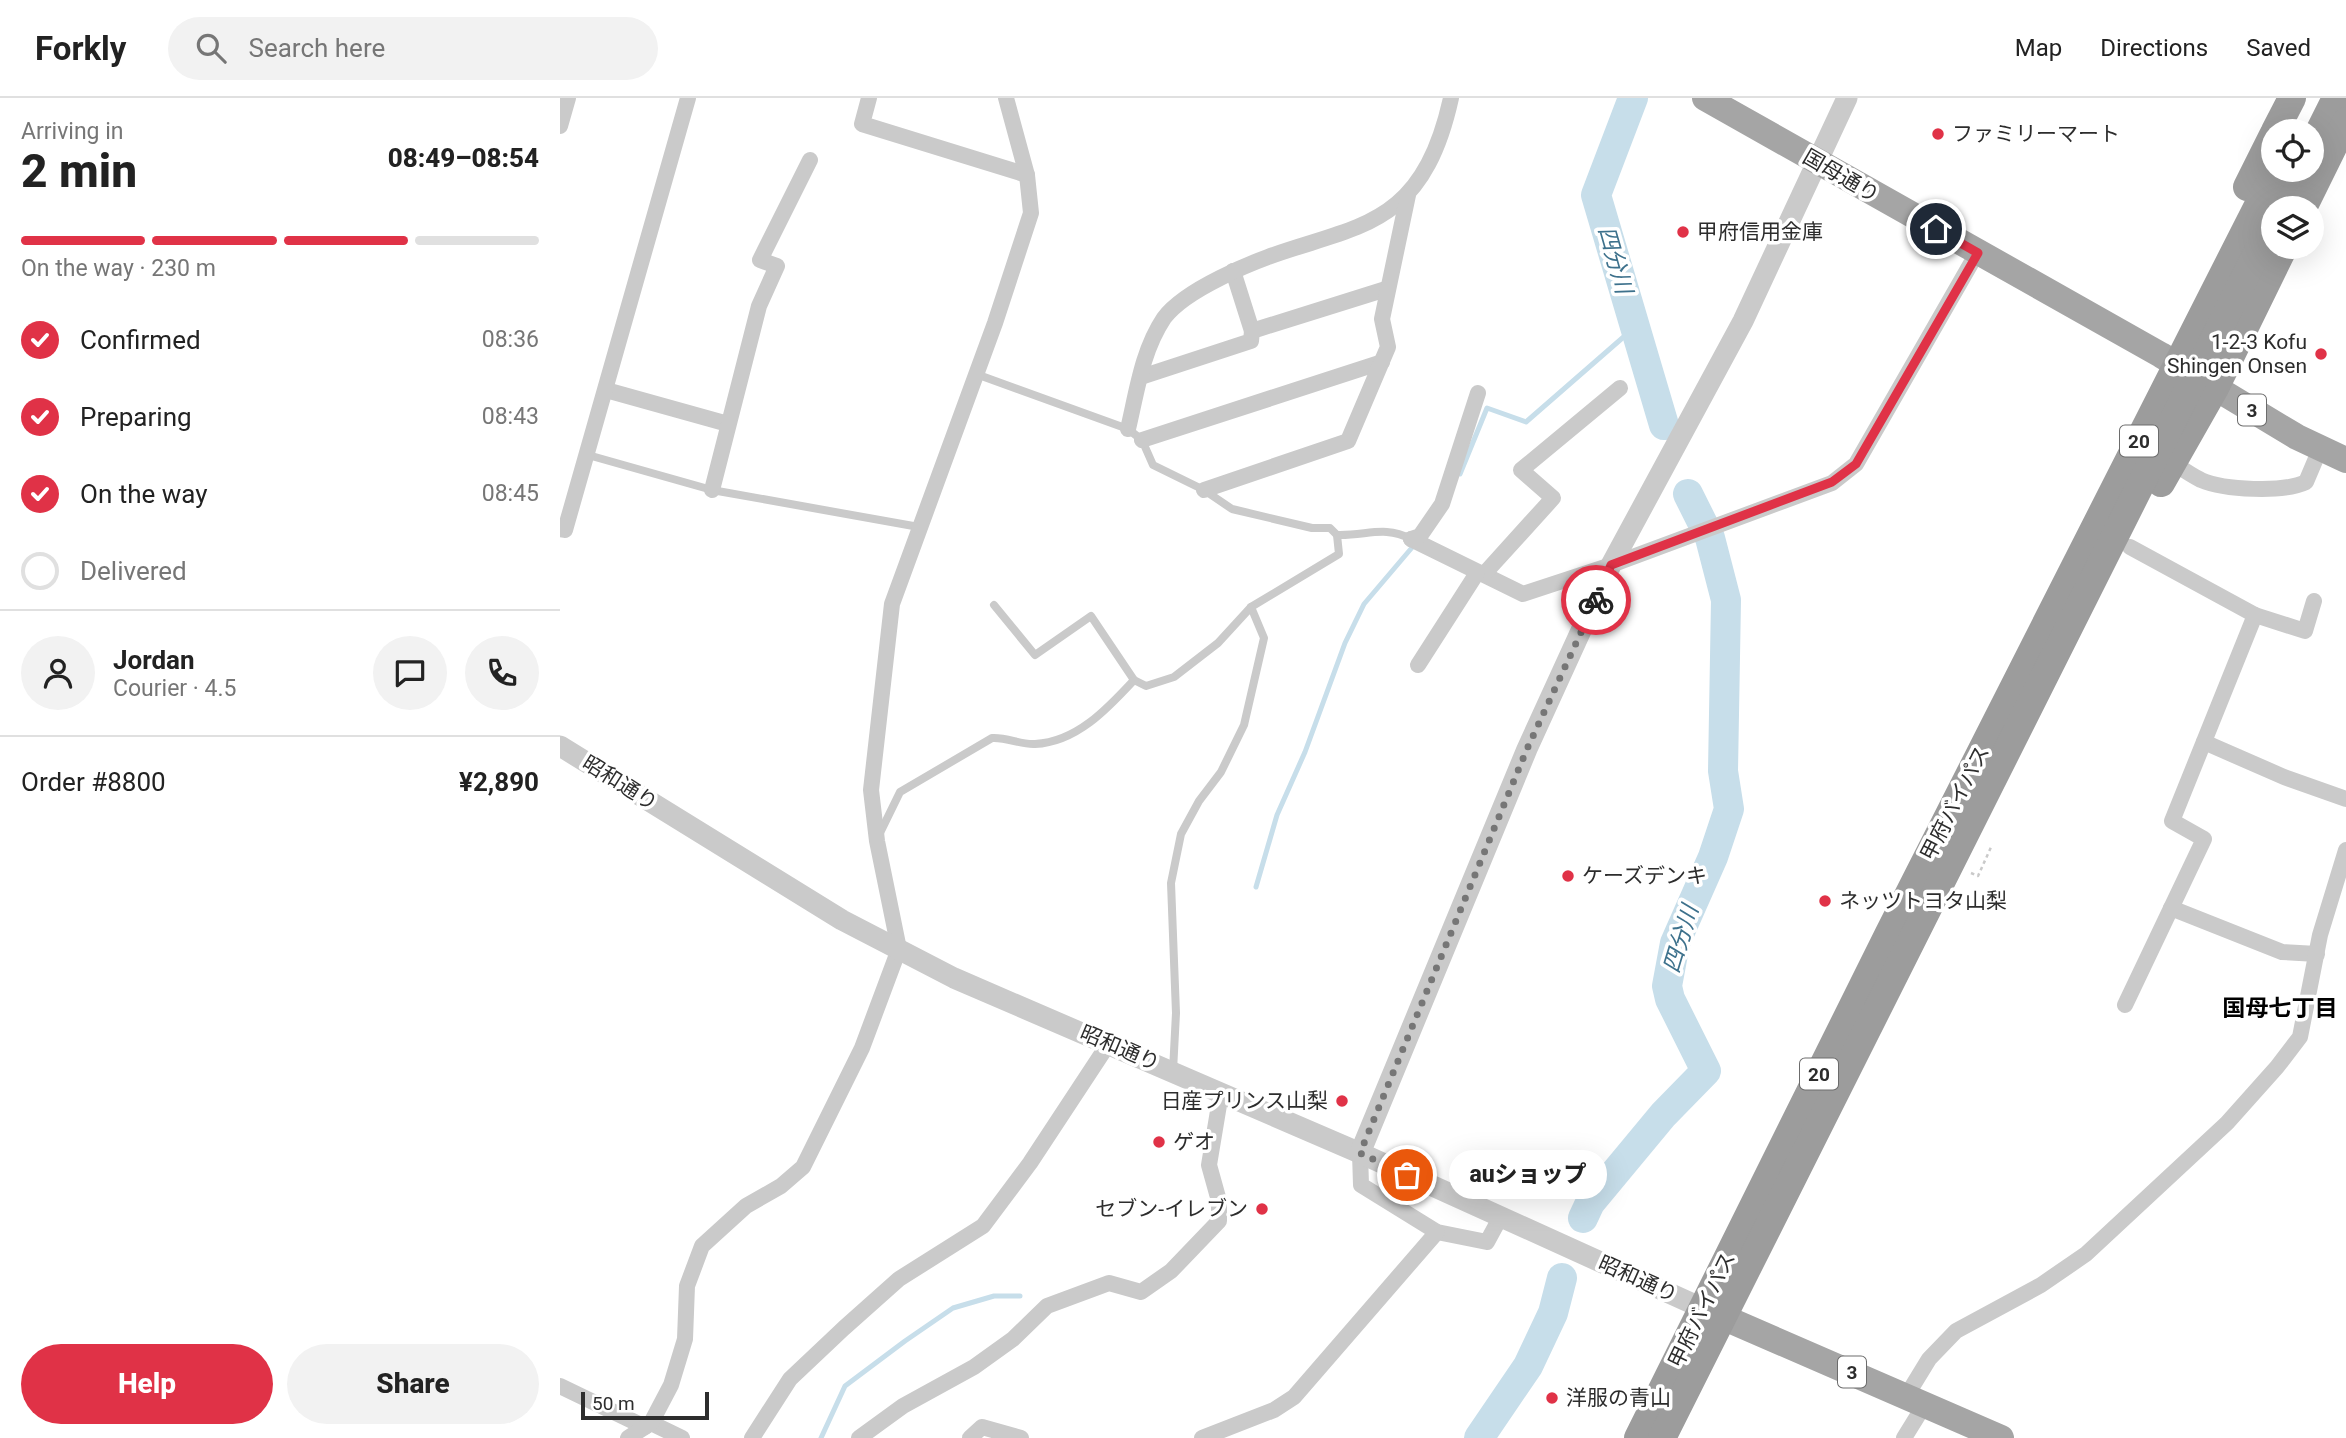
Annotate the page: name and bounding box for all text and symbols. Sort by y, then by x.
search box [168,17,658,80]
text: Forkly [35,29,126,68]
icon: search [192,29,230,67]
text: Search here [248,33,385,63]
text: Map [2015,34,2062,62]
text: Directions [2100,34,2208,62]
text: Saved [2246,34,2311,62]
text: Arriving in [21,118,124,145]
map controls [2261,119,2324,259]
button: locate [2261,119,2324,182]
place label: ファミリーマート [1952,122,2120,146]
marker: ファミリーマート [1930,126,1946,142]
text: 08:49–08:54 [388,143,539,173]
text: 2 min [21,144,137,198]
street label: 国母通り [1799,145,1883,207]
button: layers [2261,196,2324,259]
pin [1906,199,1966,259]
icon: home [1917,210,1955,248]
place label: 甲府信用金庫 [1697,220,1823,244]
water label: 四分川 [1593,223,1638,300]
marker: 甲府信用金庫 [1675,224,1691,240]
text: On the way · 230 m [21,255,216,282]
icon: check [21,321,59,359]
text: Confirmed [80,325,201,355]
text: 08:36 [482,326,539,353]
place label: 1-2-3 Kofu Shingen Onsen [2167,330,2307,378]
marker: 1-2-3 Kofu Shingen Onsen [2313,346,2329,362]
road number: 3 [2238,394,2266,426]
icon: check [21,398,59,436]
text: Preparing [80,402,192,432]
text: 08:43 [482,403,539,430]
road number: 20 [2120,426,2158,456]
icon: check [21,475,59,513]
text: On the way [80,479,208,509]
text: 08:45 [482,480,539,507]
text: Delivered [80,556,187,586]
courier [1561,565,1631,635]
icon: bike [1577,581,1615,619]
button: person [21,636,95,710]
button: chat [373,636,447,710]
button: phone [465,636,539,710]
text: Jordan [113,645,195,675]
text: Courier · 4.5 [113,675,236,702]
street label: 甲府バイパス [1916,742,1994,864]
street label: 昭和通り [578,751,662,815]
text: Order #8800 [21,767,166,797]
text: ¥2,890 [459,767,539,797]
place label: ケーズデンキ [1582,864,1707,888]
marker: ケーズデンキ [1560,868,1576,884]
place label: ネッツトヨタ山梨 [1839,889,2007,913]
marker: ネッツトヨタ山梨 [1817,893,1833,909]
water label: 四分川 [1658,899,1705,976]
district label: 国母七丁目 [2223,995,2338,1022]
street label: 昭和通り [1077,1021,1163,1075]
road number: 20 [1800,1058,1838,1090]
place label: 日産プリンス山梨 [1160,1089,1328,1113]
marker: 日産プリンス山梨 [1334,1093,1350,1109]
place label: ゲオ [1173,1130,1215,1154]
marker: ゲオ [1151,1134,1167,1150]
pin [1377,1145,1437,1205]
callout: auショップ [1449,1150,1606,1200]
icon: bag [1388,1156,1426,1194]
text: auショップ [1469,1161,1587,1188]
place label: セブン-イレブン [1095,1197,1248,1221]
marker: セブン-イレブン [1254,1201,1270,1217]
street label: 甲府バイパス [1664,1248,1740,1372]
street label: 昭和通り [1595,1251,1681,1307]
button: Help [21,1344,273,1424]
button: Share [287,1344,539,1424]
road number: 3 [1838,1356,1866,1388]
place label: 洋服の青山 [1566,1386,1671,1410]
scale bar [581,1389,709,1421]
marker: 洋服の青山 [1544,1390,1560,1406]
text: 50 m [592,1392,635,1415]

